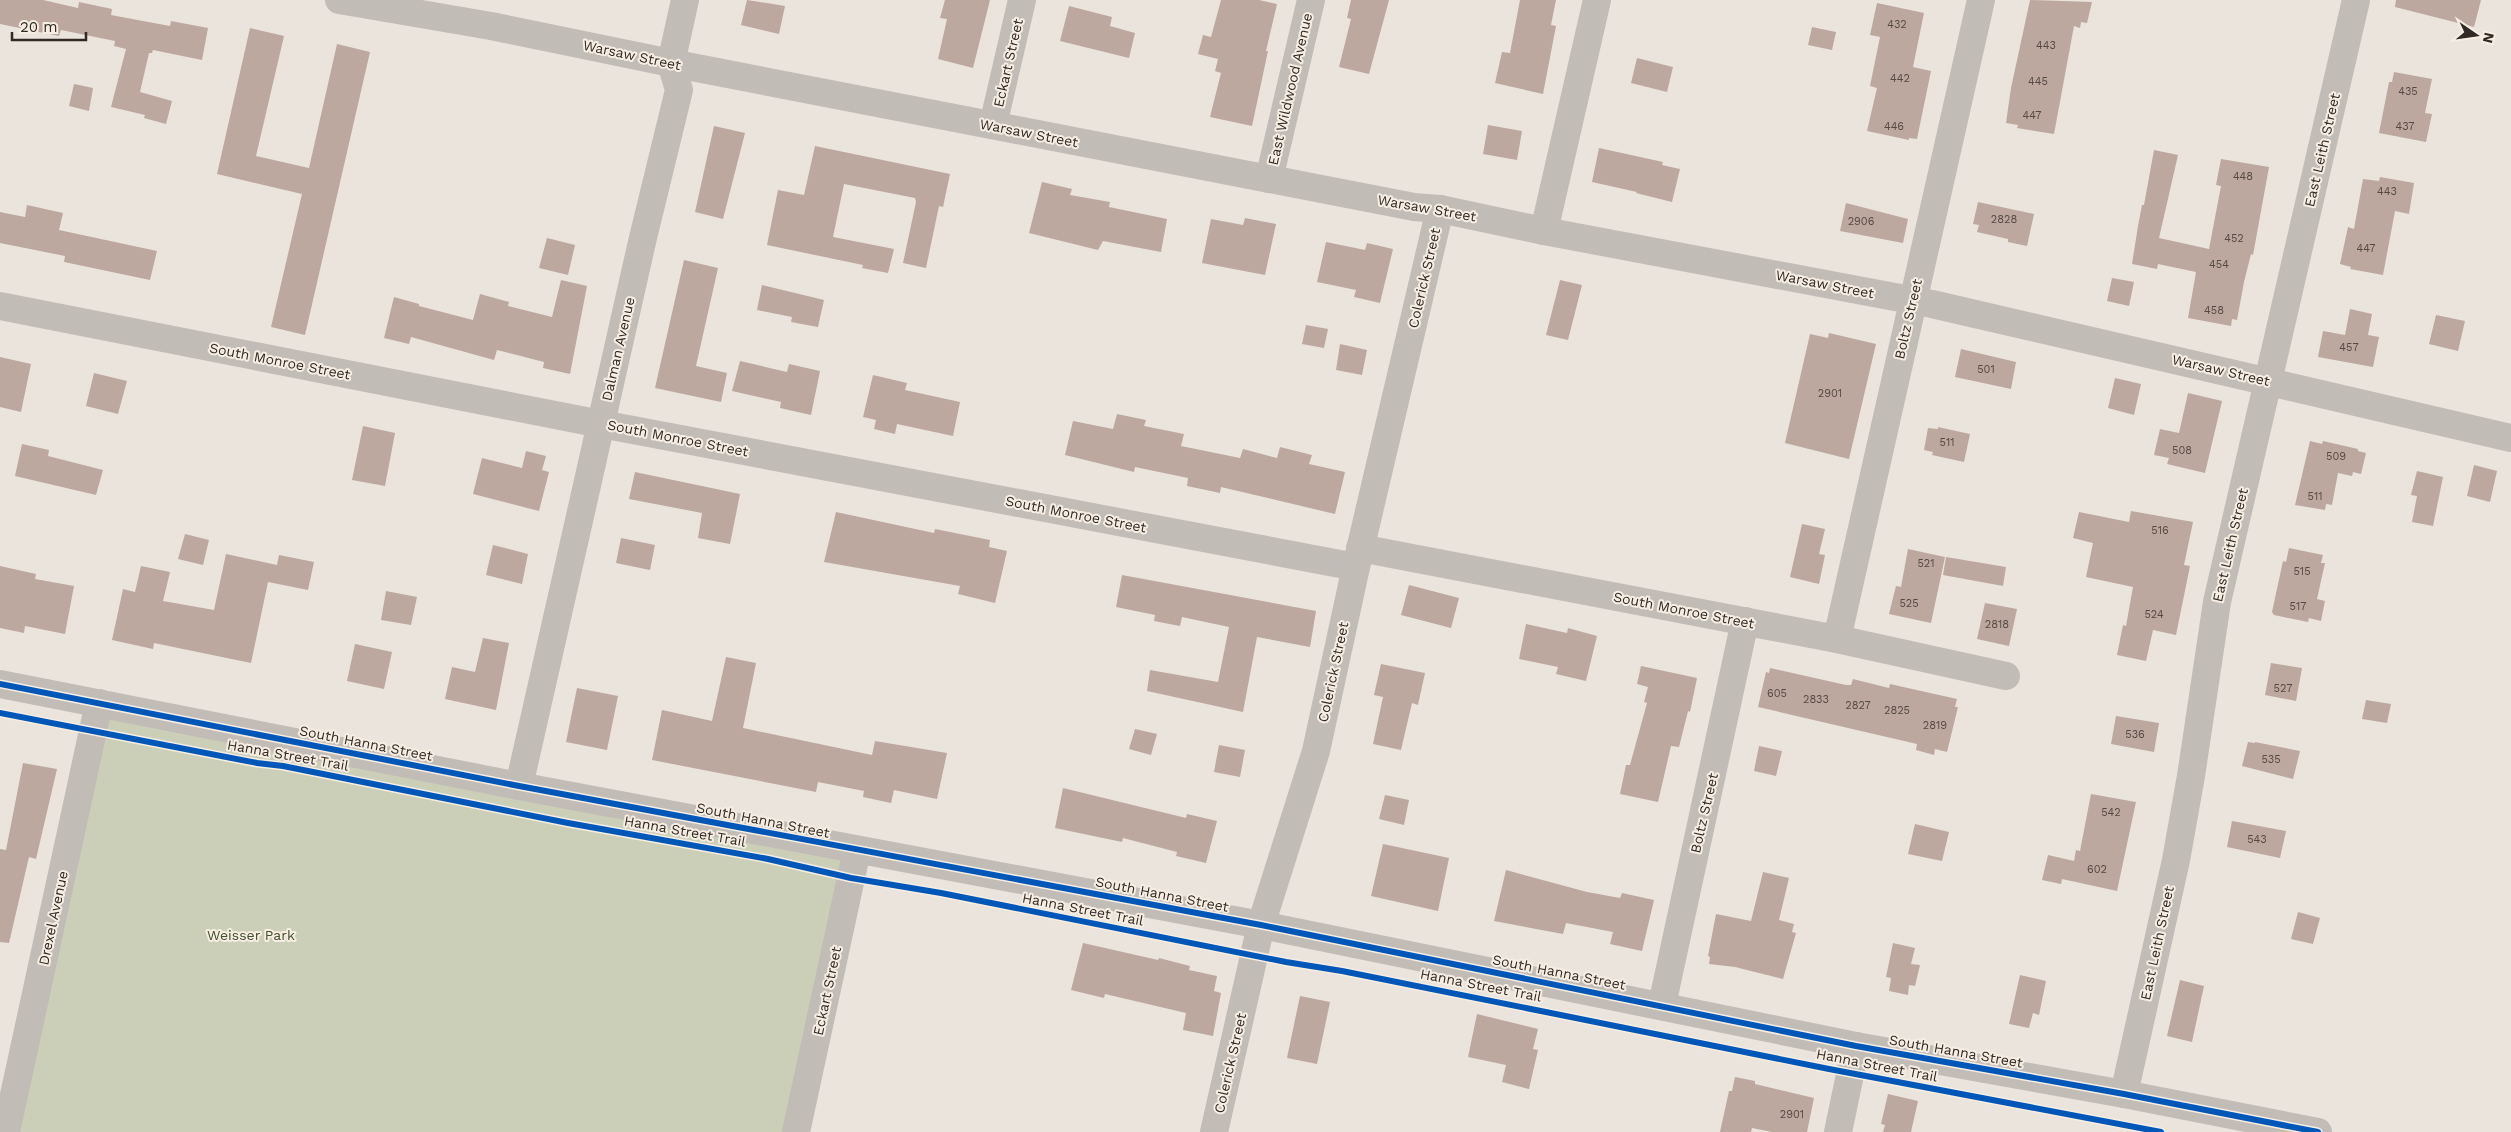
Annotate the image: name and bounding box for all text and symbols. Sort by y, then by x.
scale bar [12,10,86,42]
north arrow [2451,10,2501,60]
street label: East Wildwood Avenue [1265,11,1315,167]
street label: Eckart Street [990,17,1026,109]
text: 20 m [20,18,58,36]
house number: 432 [1887,18,1907,31]
text: N [2480,31,2498,45]
street label: Warsaw Street [582,37,683,73]
house number: 443 [2036,39,2056,52]
house number: 442 [1890,72,1910,85]
house number: 445 [2028,75,2048,88]
house number: 435 [2398,85,2418,98]
street label: East Leith Street [2301,91,2343,208]
house number: 447 [2022,109,2042,122]
street label: Warsaw Street [979,116,1080,150]
house number: 446 [1884,120,1904,133]
house number: 437 [2396,120,2414,133]
house number: 448 [2233,170,2253,183]
house number: 443 [2377,185,2397,198]
street label: Warsaw Street [1377,191,1478,225]
house number: 2828 [1991,213,2017,226]
house number: 2906 [1848,215,1875,228]
street label: Colerick Street [1405,226,1443,330]
house number: 452 [2224,232,2244,245]
house number: 447 [2356,242,2376,255]
house number: 454 [2209,258,2229,271]
street label: Warsaw Street [1775,267,1876,301]
street label: Boltz Street [1891,277,1925,361]
street label: Dalman Avenue [598,296,638,402]
house number: 458 [2204,304,2224,317]
street label: South Monroe Street [208,339,352,383]
house number: 457 [2339,341,2359,354]
street label: Warsaw Street [2171,351,2271,389]
house number: 501 [1977,363,1995,376]
house number: 2901 [1818,387,1842,400]
street label: South Monroe Street [606,416,750,460]
house number: 511 [1940,436,1954,449]
house number: 508 [2172,444,2192,457]
house number: 509 [2326,450,2346,463]
street label: East Leith Street [2209,486,2251,603]
house number: 511 [2308,490,2322,503]
street label: South Monroe Street [1004,492,1148,536]
house number: 516 [2151,524,2169,537]
house number: 521 [1917,557,1935,570]
house number: 515 [2293,565,2311,578]
street label: South Monroe Street [1612,588,1756,632]
house number: 525 [1899,597,1919,610]
house number: 517 [2290,600,2306,613]
house number: 524 [2144,608,2164,621]
house number: 2818 [1985,618,2009,631]
street label: Colerick Street [1315,620,1351,724]
house number: 527 [2274,682,2292,695]
house number: 605 [1767,687,1787,700]
house number: 2833 [1803,693,1829,706]
house number: 2827 [1845,699,1871,712]
house number: 2825 [1884,704,1910,717]
house number: 2819 [1923,719,1947,732]
street label: South Hanna Street [298,722,434,764]
house number: 536 [2125,728,2145,741]
street label: Hanna Street Trail [226,736,351,774]
house number: 535 [2261,753,2281,766]
street label: Boltz Street [1687,771,1721,855]
street label: South Hanna Street [695,799,831,841]
house number: 542 [2101,806,2121,819]
street label: Hanna Street Trail [623,812,748,850]
house number: 543 [2247,833,2267,846]
house number: 602 [2087,863,2107,876]
street label: Drexel Avenue [35,869,71,967]
street label: South Hanna Street [1094,873,1230,915]
street label: East Leith Street [2137,884,2177,1002]
street label: Hanna Street Trail [1021,889,1146,929]
park label: Weisser Park [207,927,295,943]
street label: Eckart Street [810,945,844,1037]
street label: South Hanna Street [1491,951,1627,993]
street label: Hanna Street Trail [1419,965,1544,1005]
street label: Colerick Street [1211,1011,1249,1115]
street label: South Hanna Street [1888,1031,2024,1071]
street label: Hanna Street Trail [1815,1045,1940,1085]
house number: 2901 [1780,1108,1804,1121]

